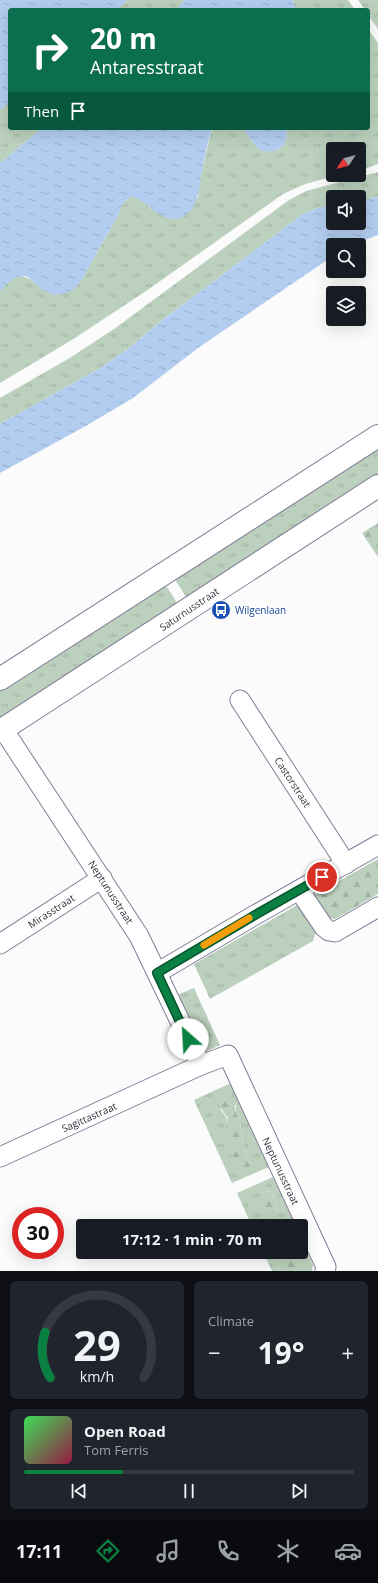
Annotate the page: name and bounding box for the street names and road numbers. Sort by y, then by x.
street label: Saturnusstraat [157,584,222,634]
street label: Castorstraat [272,754,315,810]
street label: Neptunusstraat [85,858,137,927]
street label: Mirasstraat [25,890,77,931]
street label: Sagittastraat [59,1098,119,1135]
street label: Neptunusstraat [259,1135,303,1207]

